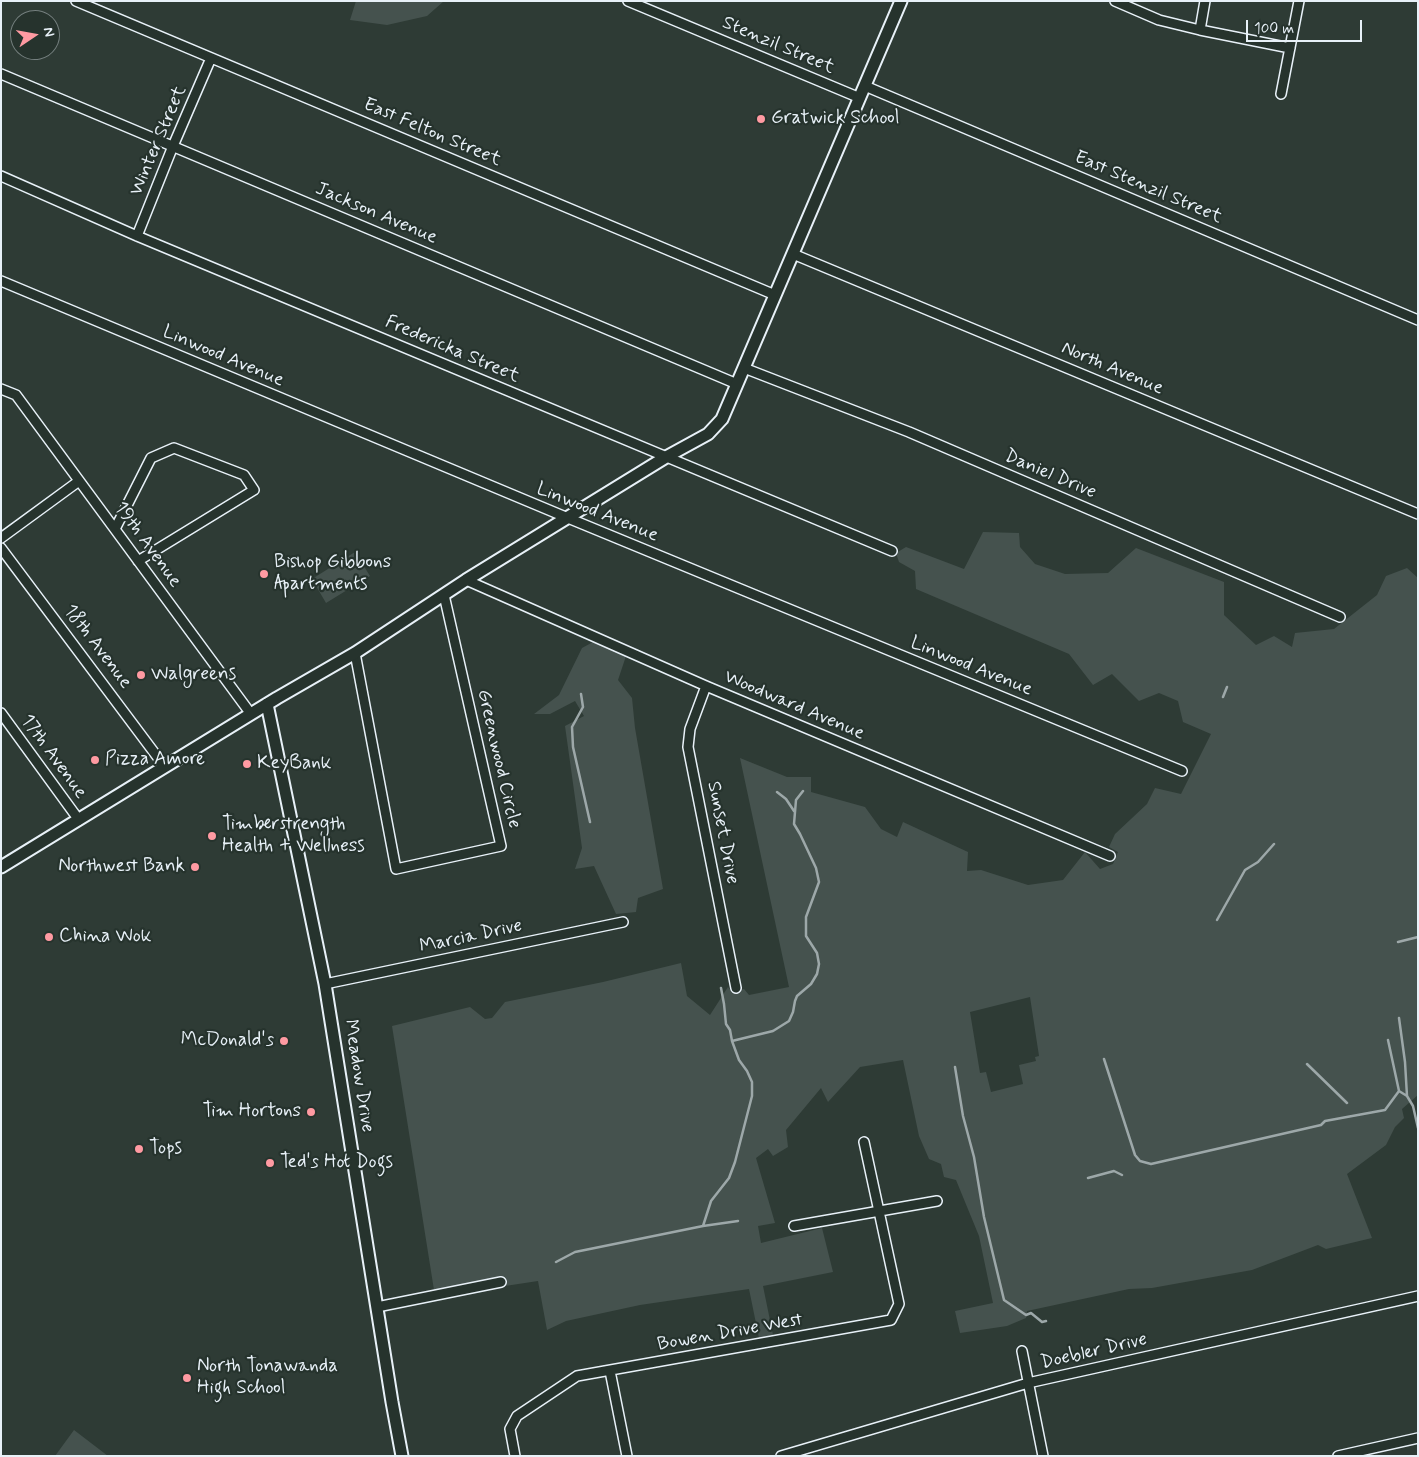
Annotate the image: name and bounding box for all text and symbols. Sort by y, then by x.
north arrow [10,10,60,60]
scale bar [1249,10,1365,42]
street label: Stenzil Street [718,12,838,80]
text: 100 m [1254,19,1294,39]
text: N [39,26,58,39]
street label: Winter Street [126,83,192,199]
street label: East Felton Street [360,94,504,172]
place label: Gratwick School [771,108,899,130]
marker: Gratwick School [755,113,767,125]
street label: East Stenzil Street [1071,147,1225,229]
street label: Jackson Avenue [312,178,440,250]
street label: Fredericka Street [381,311,523,389]
street label: Linwood Avenue [159,321,287,393]
street label: North Avenue [1057,337,1167,401]
street label: Daniel Drive [1001,445,1099,505]
street label: Linwood Avenue [533,478,661,548]
street label: 19th Avenue [108,498,186,592]
place label: Bishop Gibbons Apartments [274,552,391,596]
marker: Bishop Gibbons Apartments [258,568,270,580]
street label: 18th Avenue [58,600,136,694]
street label: Linwood Avenue [907,632,1035,702]
place label: Walgreens [151,664,236,686]
street label: Woodward Avenue [720,666,868,746]
marker: Walgreens [135,669,147,681]
street label: Greenwood Circle [471,687,525,831]
street label: 17th Avenue [15,710,91,804]
place label: Pizza Amore [105,749,205,771]
place label: KeyBank [257,753,331,775]
marker: Pizza Amore [89,754,101,766]
marker: KeyBank [241,758,253,770]
street label: Sunset Drive [701,780,743,886]
place label: Timberstrength Health + Wellness [222,814,365,858]
marker: Timberstrength Health + Wellness [206,830,218,842]
place label: Northwest Bank [58,856,185,878]
marker: Northwest Bank [189,861,201,873]
street label: Marcia Drive [418,915,524,959]
place label: China Wok [59,926,152,948]
marker: China Wok [43,931,55,943]
street label: Meadow Drive [338,1018,378,1134]
place label: McDonald's [181,1030,274,1052]
marker: McDonald's [278,1035,290,1047]
place label: Tim Hortons [202,1101,301,1123]
marker: Tim Hortons [305,1106,317,1118]
place label: Tops [149,1138,182,1160]
marker: Tops [133,1143,145,1155]
place label: Ted's Hot Dogs [280,1152,393,1174]
marker: Ted's Hot Dogs [264,1157,276,1169]
street label: Bowen Drive West [656,1309,804,1357]
street label: Doebler Drive [1038,1329,1150,1375]
place label: North Tonawanda High School [197,1356,338,1400]
marker: North Tonawanda High School [181,1372,193,1384]

